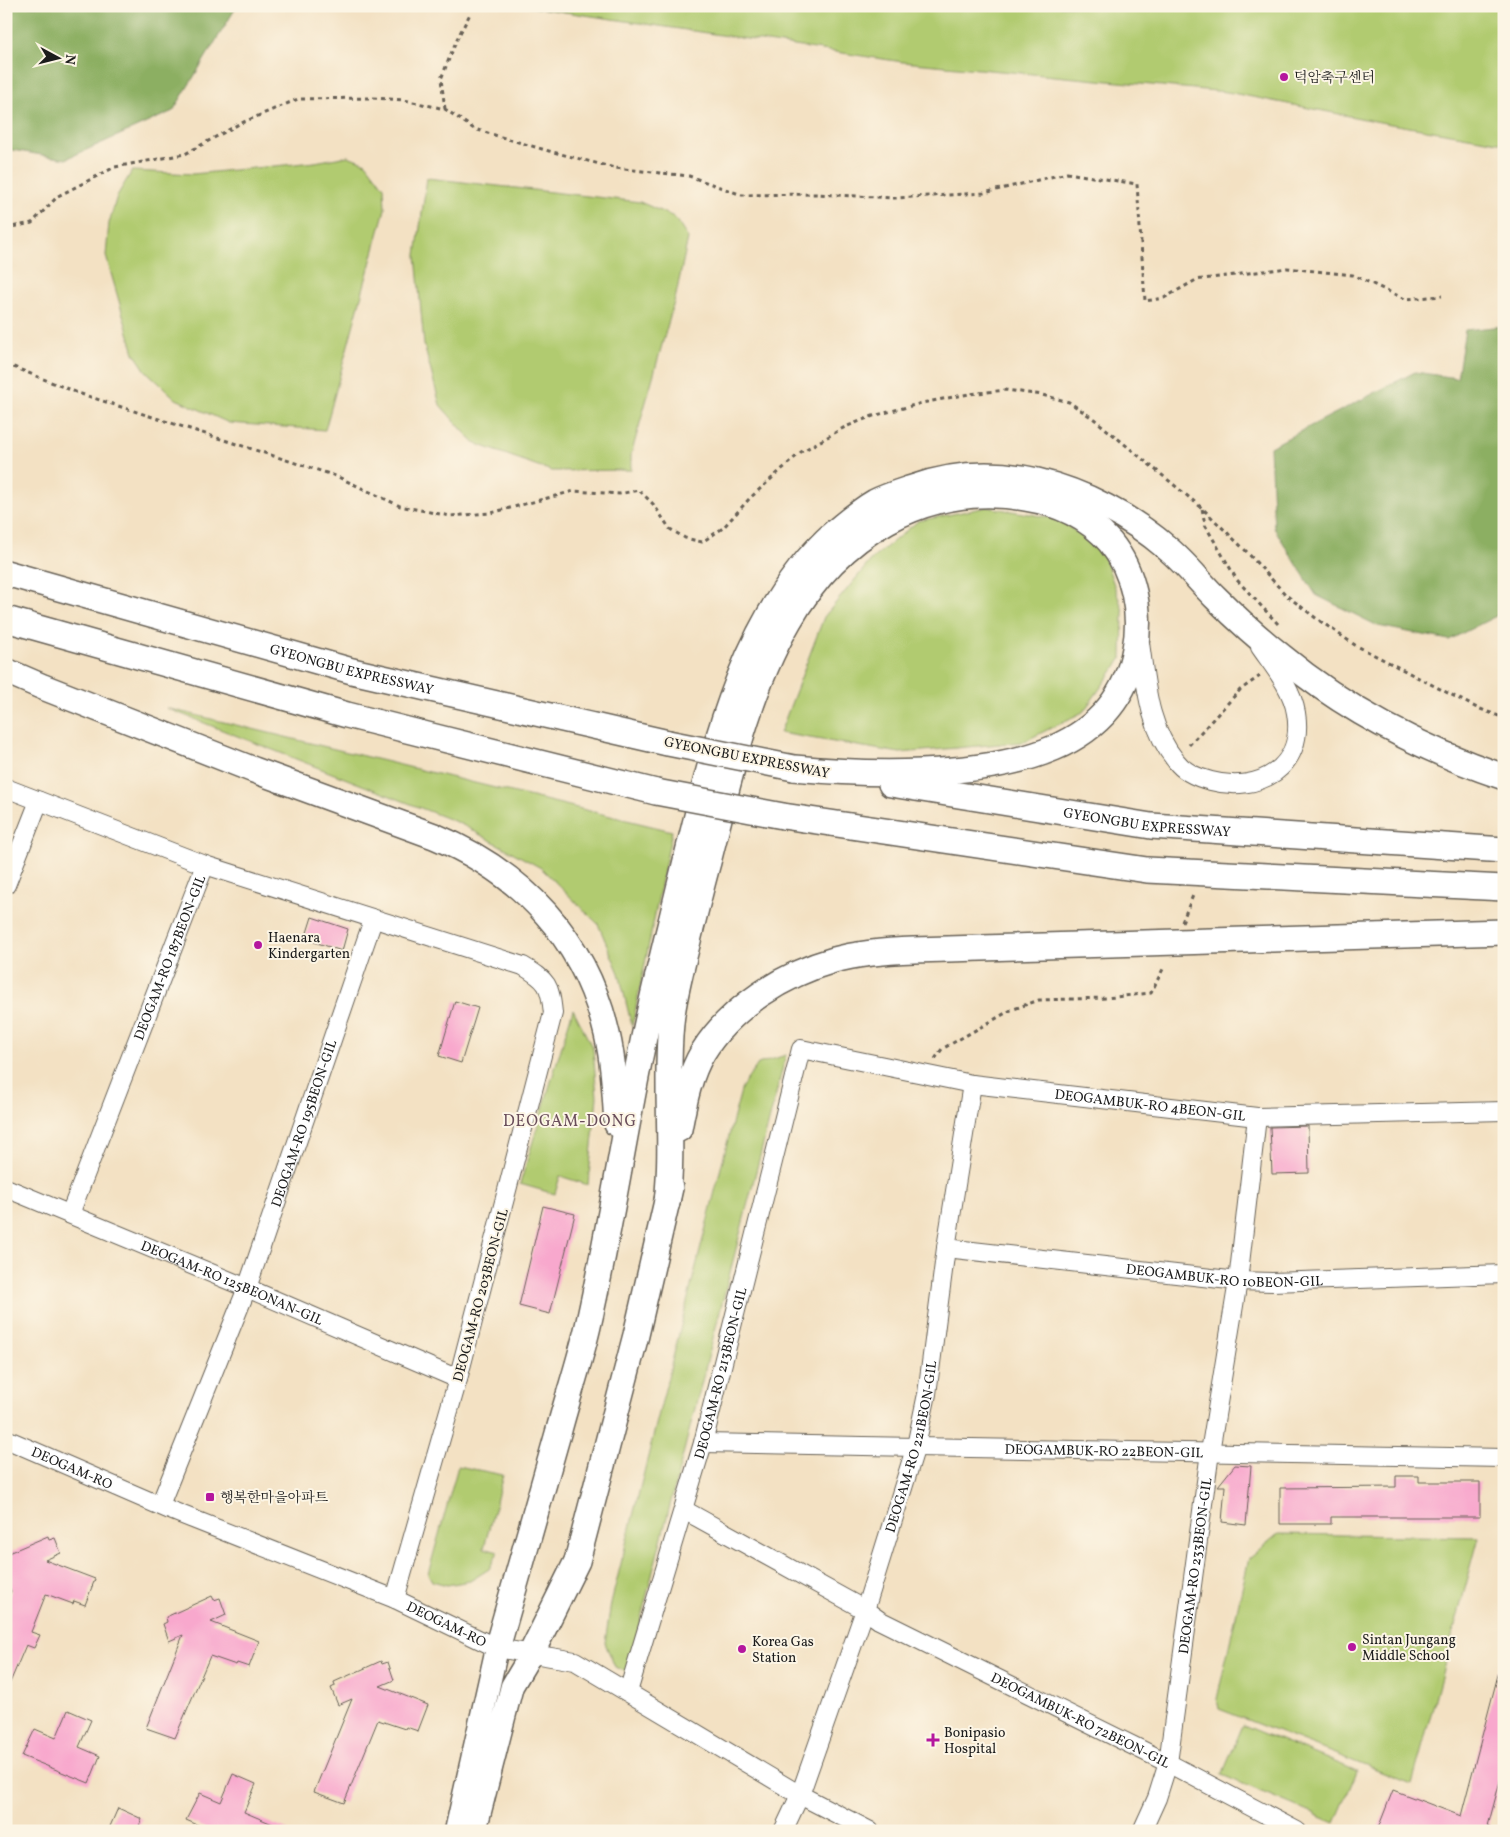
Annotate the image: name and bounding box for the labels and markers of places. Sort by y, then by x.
place label: 덕암축구센터 [1294,69,1375,88]
marker: 덕암축구센터 [1278,71,1290,83]
place label: Haenara Kindergarten [268,929,350,964]
marker: Haenara Kindergarten [252,939,264,951]
place label: 행복한마을아파트 [220,1489,329,1508]
marker: 행복한마을아파트 [204,1491,216,1503]
place label: Sintan Jungang Middle School [1362,1631,1456,1666]
place label: Korea Gas Station [752,1633,814,1668]
marker: Sintan Jungang Middle School [1346,1641,1358,1653]
marker: Korea Gas Station [736,1643,748,1655]
place label: Bonipasio Hospital [944,1724,1005,1759]
marker: Bonipasio Hospital [926,1733,940,1747]

